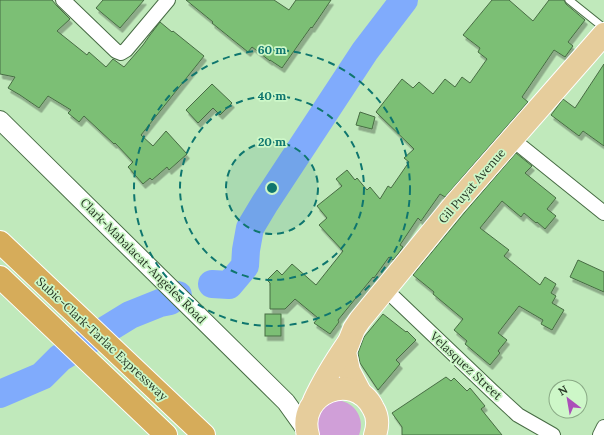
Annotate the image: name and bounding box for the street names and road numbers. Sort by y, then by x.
street label: Gil Puyat Avenue [435,145,509,226]
street label: Clark-Mabalacat-Angeles Road [77,195,209,327]
street label: Subic-Clark-Tarlac Expressway [34,274,172,404]
street label: Velasquez Street [427,328,506,403]

